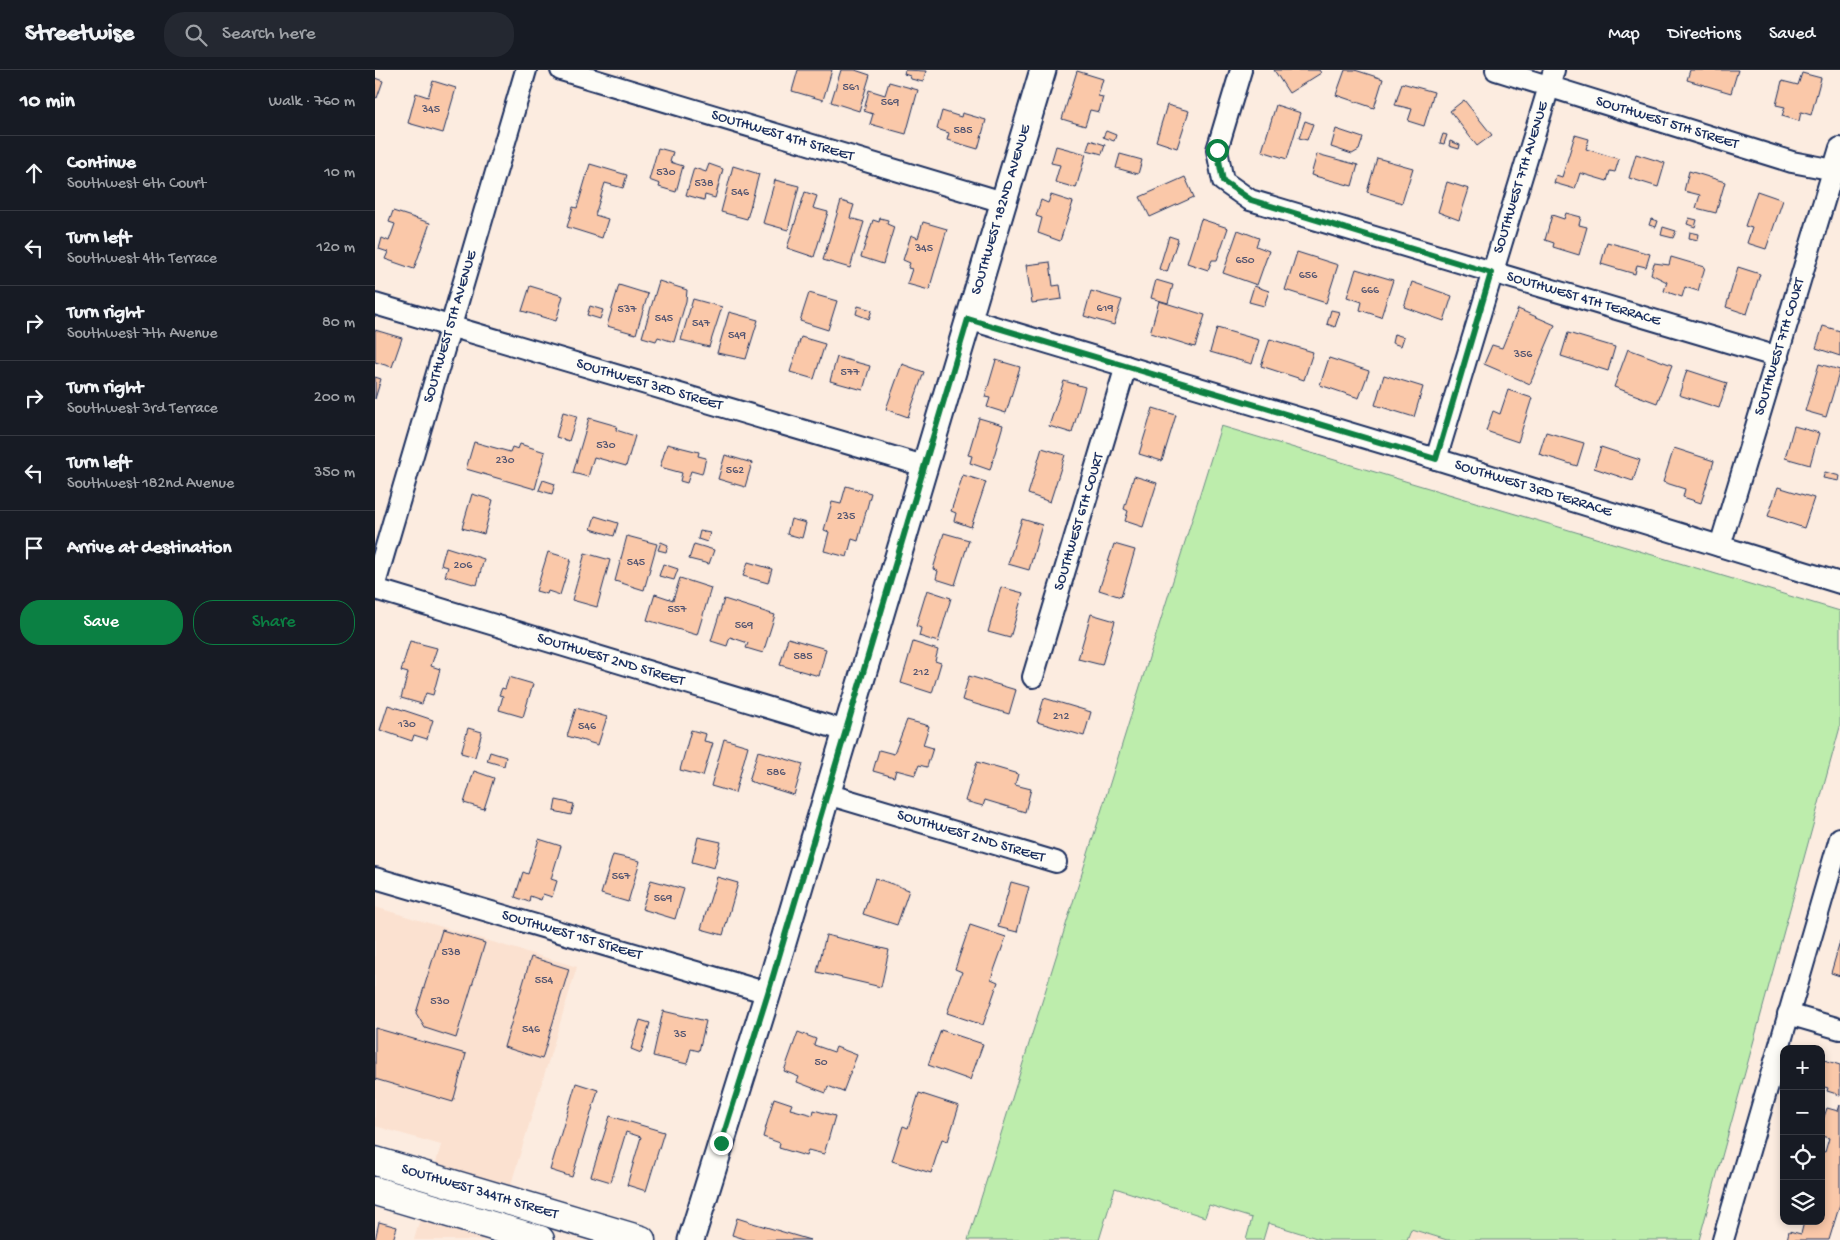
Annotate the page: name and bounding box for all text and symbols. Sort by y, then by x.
search box [164,12,514,57]
text: Streetwise [25,20,134,49]
icon: search [182,21,210,49]
text: Search here [222,23,316,46]
text: Map [1608,24,1640,45]
text: Directions [1668,24,1741,45]
text: Saved [1769,24,1815,45]
house number: 561 [842,81,860,95]
text: 10 min [20,90,75,115]
text: Walk · 760 m [269,93,355,112]
street label: SOUTHWEST 5TH STREET [1593,93,1742,154]
house number: 569 [881,96,899,110]
street label: SOUTHWEST 7TH AVENUE [1490,99,1553,256]
house number: 345 [421,103,440,117]
street label: SOUTHWEST 4TH STREET [709,106,857,166]
street label: SOUTHWEST 182ND AVENUE [968,122,1035,297]
house number: 585 [953,124,973,138]
route start [1206,139,1229,162]
text: Continue [67,152,136,175]
icon: ahead [20,159,48,187]
text: 10 m [324,164,355,183]
house number: 530 [656,166,676,180]
text: Southwest 6th Court [67,175,206,194]
house number: 538 [694,177,714,191]
house number: 546 [731,186,750,200]
text: Turn left [67,227,131,250]
icon: left [20,234,48,262]
text: 120 m [316,239,355,258]
house number: 345 [914,242,933,256]
street label: SOUTHWEST 5TH AVENUE [420,248,482,405]
text: Southwest 4th Terrace [67,250,217,269]
house number: 650 [1235,254,1255,268]
street label: SOUTHWEST 4TH TERRACE [1504,268,1663,331]
house number: 656 [1299,269,1318,283]
street label: SOUTHWEST 7TH COURT [1751,275,1810,418]
house number: 666 [1361,284,1380,298]
text: Turn right [67,302,143,325]
house number: 619 [1097,302,1113,316]
house number: 537 [618,303,637,317]
icon: right [20,309,48,337]
house number: 545 [655,312,673,326]
text: 80 m [322,314,355,333]
house number: 547 [692,317,711,331]
text: Southwest 7th Avenue [67,325,218,344]
house number: 549 [728,329,746,343]
house number: 356 [1513,348,1533,362]
street label: SOUTHWEST 3RD STREET [574,355,726,415]
house number: 577 [841,366,860,380]
text: Turn right [67,377,143,400]
icon: right [20,384,48,412]
text: 200 m [314,389,355,408]
text: Southwest 3rd Terrace [67,400,218,419]
house number: 530 [596,439,616,453]
street label: SOUTHWEST 6TH COURT [1050,450,1109,593]
text: Turn left [67,452,131,475]
house number: 230 [496,454,515,468]
street label: SOUTHWEST 3RD TERRACE [1452,456,1615,522]
icon: left [20,459,48,487]
text: 350 m [314,464,355,483]
house number: 562 [726,464,744,478]
text: Southwest 182nd Avenue [67,475,234,494]
house number: 235 [837,510,855,524]
icon: arrive [20,534,48,562]
text: Arrive at destination [67,537,231,560]
house number: 545 [627,556,645,570]
house number: 206 [454,559,473,573]
button: Save [20,600,183,645]
button: Share [193,600,355,645]
house number: 557 [668,603,687,617]
house number: 569 [735,619,753,633]
street label: SOUTHWEST 2ND STREET [535,629,688,691]
house number: 585 [793,650,813,664]
house number: 212 [913,666,929,680]
house number: 212 [1053,710,1069,724]
house number: 130 [397,718,416,732]
house number: 546 [578,720,597,734]
house number: 586 [767,766,786,780]
street label: SOUTHWEST 2ND STREET [895,806,1048,867]
house number: 567 [612,870,631,884]
house number: 569 [654,892,672,906]
street label: SOUTHWEST 1ST STREET [500,907,645,965]
house number: 538 [441,946,461,960]
house number: 554 [535,974,553,988]
house number: 530 [430,995,450,1009]
house number: 546 [522,1023,541,1037]
house number: 35 [673,1028,686,1042]
map controls [1780,1045,1825,1225]
button: + [1780,1045,1825,1090]
house number: 50 [814,1056,828,1070]
button: − [1780,1090,1825,1135]
route end [710,1132,733,1155]
button: locate [1780,1135,1825,1180]
street label: SOUTHWEST 344TH STREET [399,1160,561,1224]
button: layers [1780,1180,1825,1225]

